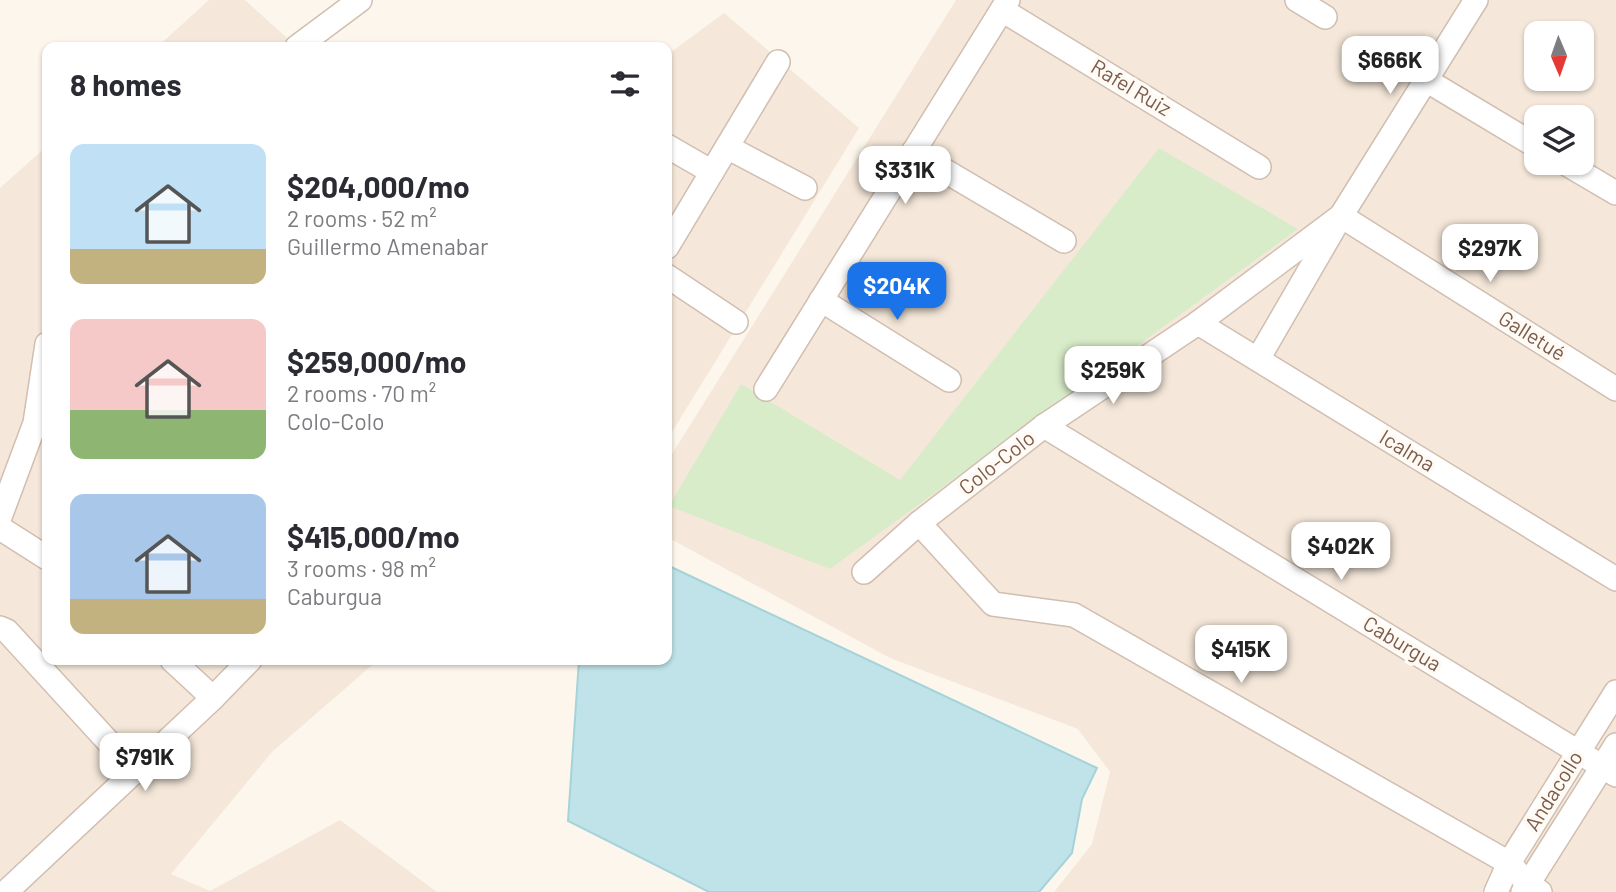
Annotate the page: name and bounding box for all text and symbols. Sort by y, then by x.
north arrow [1524,21,1594,91]
map controls [1524,21,1594,175]
pin: $666K [1341,36,1439,96]
text: $666K [1358,45,1422,73]
street label: Rafel Ruiz [1087,53,1176,120]
icon: filters [606,65,644,103]
text: 8 homes [70,66,181,102]
button: layers [1524,105,1594,175]
pin: $331K [856,146,954,206]
text: $331K [875,155,935,183]
text: $204,000/mo [287,168,470,204]
icon: home [126,172,210,256]
text: 2 rooms · 52 m² [287,204,437,232]
pin: $297K [1441,224,1539,284]
text: Guillermo Amenabar [287,232,488,260]
text: $297K [1458,233,1522,261]
pin: $204K [848,262,946,322]
text: $204K [863,271,931,299]
street label: Galletué [1495,304,1571,365]
text: $259,000/mo [287,343,467,379]
pin: $259K [1064,346,1162,406]
icon: home [126,347,210,431]
text: $259K [1080,355,1146,383]
text: 2 rooms · 70 m² [287,379,436,407]
text: Colo-Colo [287,407,385,435]
street label: Icalma [1376,424,1440,476]
street label: Colo-Colo [953,425,1039,499]
text: $415,000/mo [287,518,460,554]
icon: home [126,522,210,606]
pin: $402K [1292,522,1390,582]
text: $402K [1307,531,1375,559]
text: 3 rooms · 98 m² [287,554,436,582]
text: Caburgua [287,582,382,610]
street label: Caburgua [1359,610,1446,676]
pin: $415K [1192,626,1290,685]
text: $415K [1211,634,1271,662]
pin: $791K [96,734,194,793]
text: $791K [116,742,174,770]
street label: Andacollo [1518,746,1587,835]

